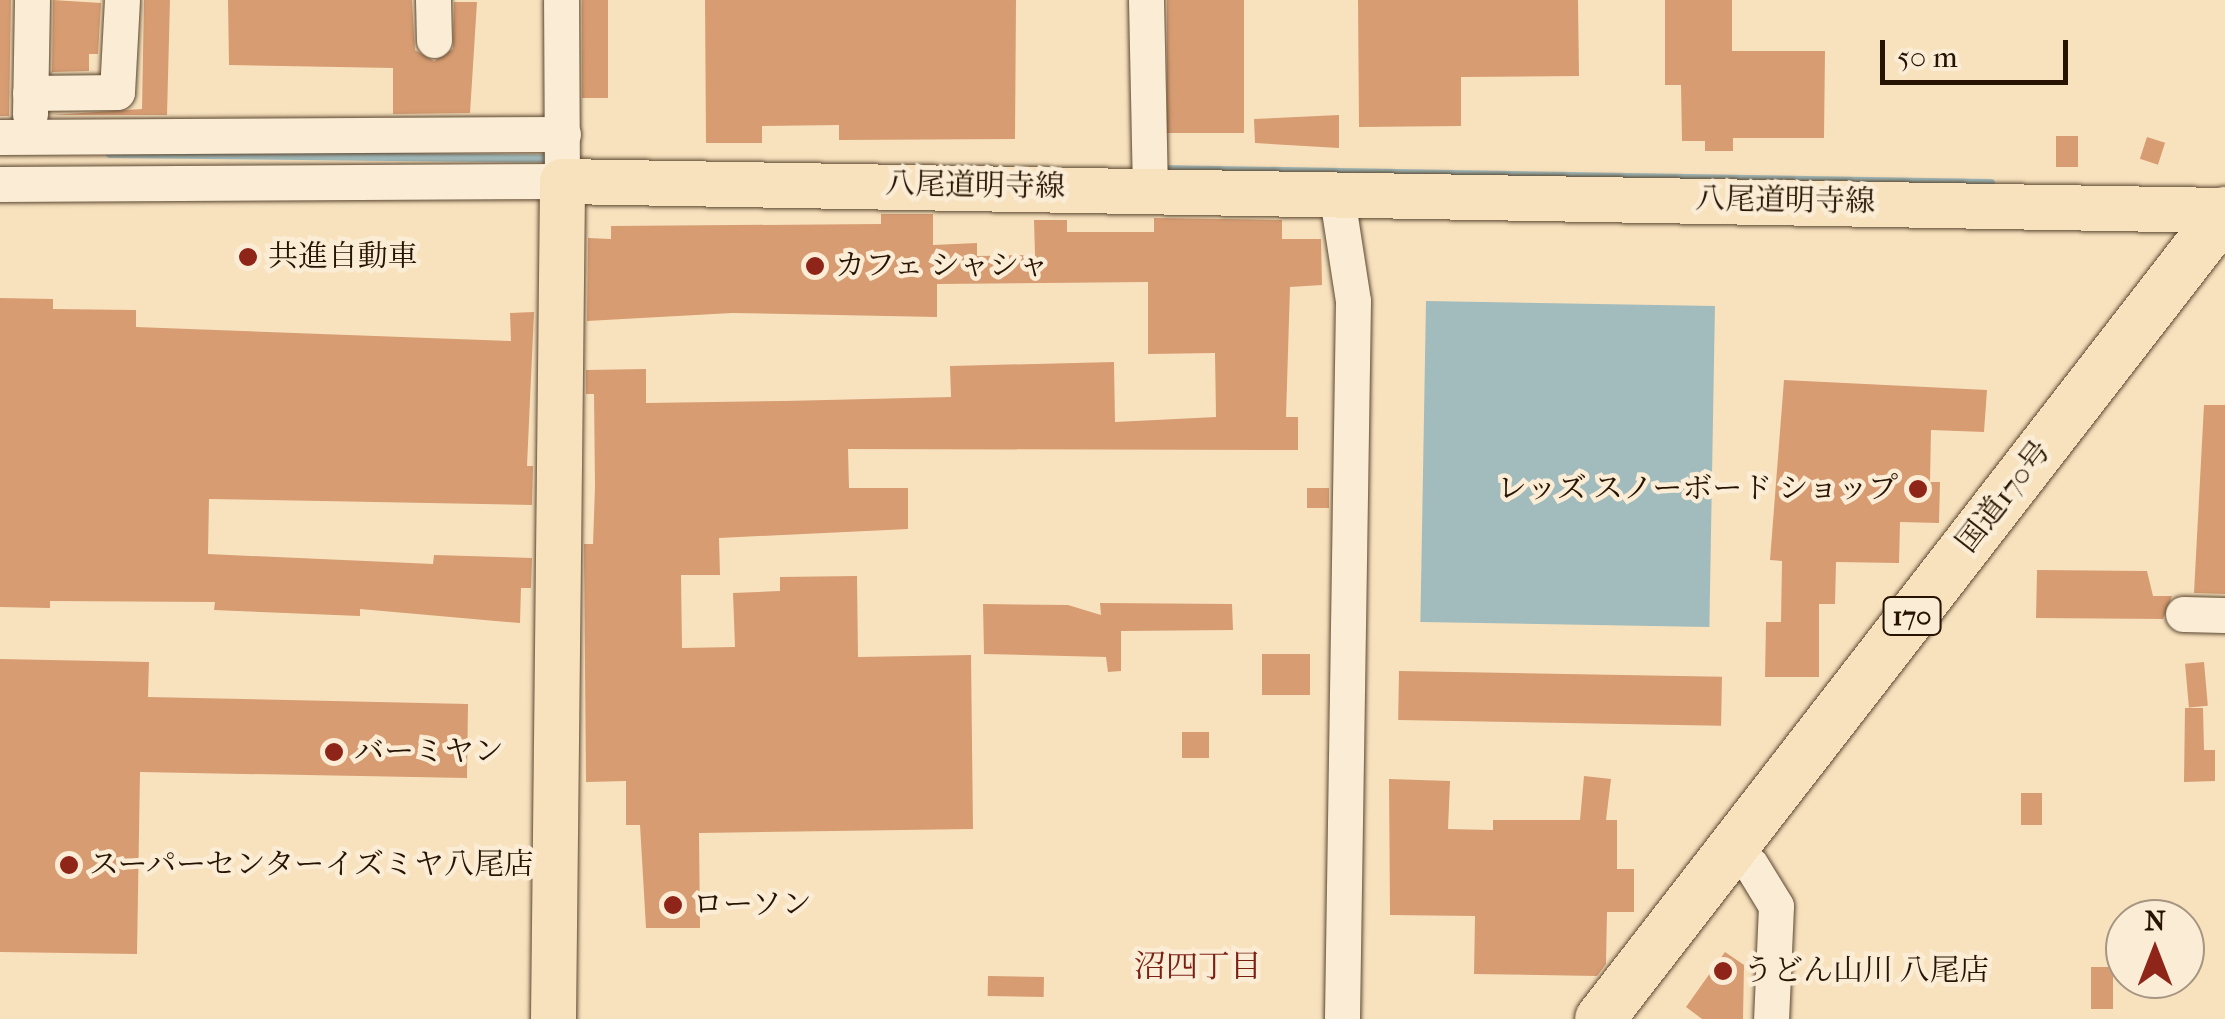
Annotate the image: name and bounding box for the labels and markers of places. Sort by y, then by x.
place label: 共進自動車 [268,239,418,275]
marker: 共進自動車 [237,246,259,268]
place label: カフェ シャシャ [835,248,1051,284]
marker: カフェ シャシャ [804,255,826,277]
place label: レッズ スノーボード ショップ [1496,471,1898,507]
marker: レッズ スノーボード ショップ [1907,478,1929,500]
place label: バーミヤン [354,734,504,770]
marker: バーミヤン [323,741,345,763]
place label: スーパーセンターイズミヤ八尾店 [89,847,537,883]
marker: スーパーセンターイズミヤ八尾店 [58,854,80,876]
place label: ローソン [693,887,813,923]
marker: ローソン [662,894,684,916]
place label: うどん山川 八尾店 [1743,953,1989,989]
marker: うどん山川 八尾店 [1712,960,1734,982]

